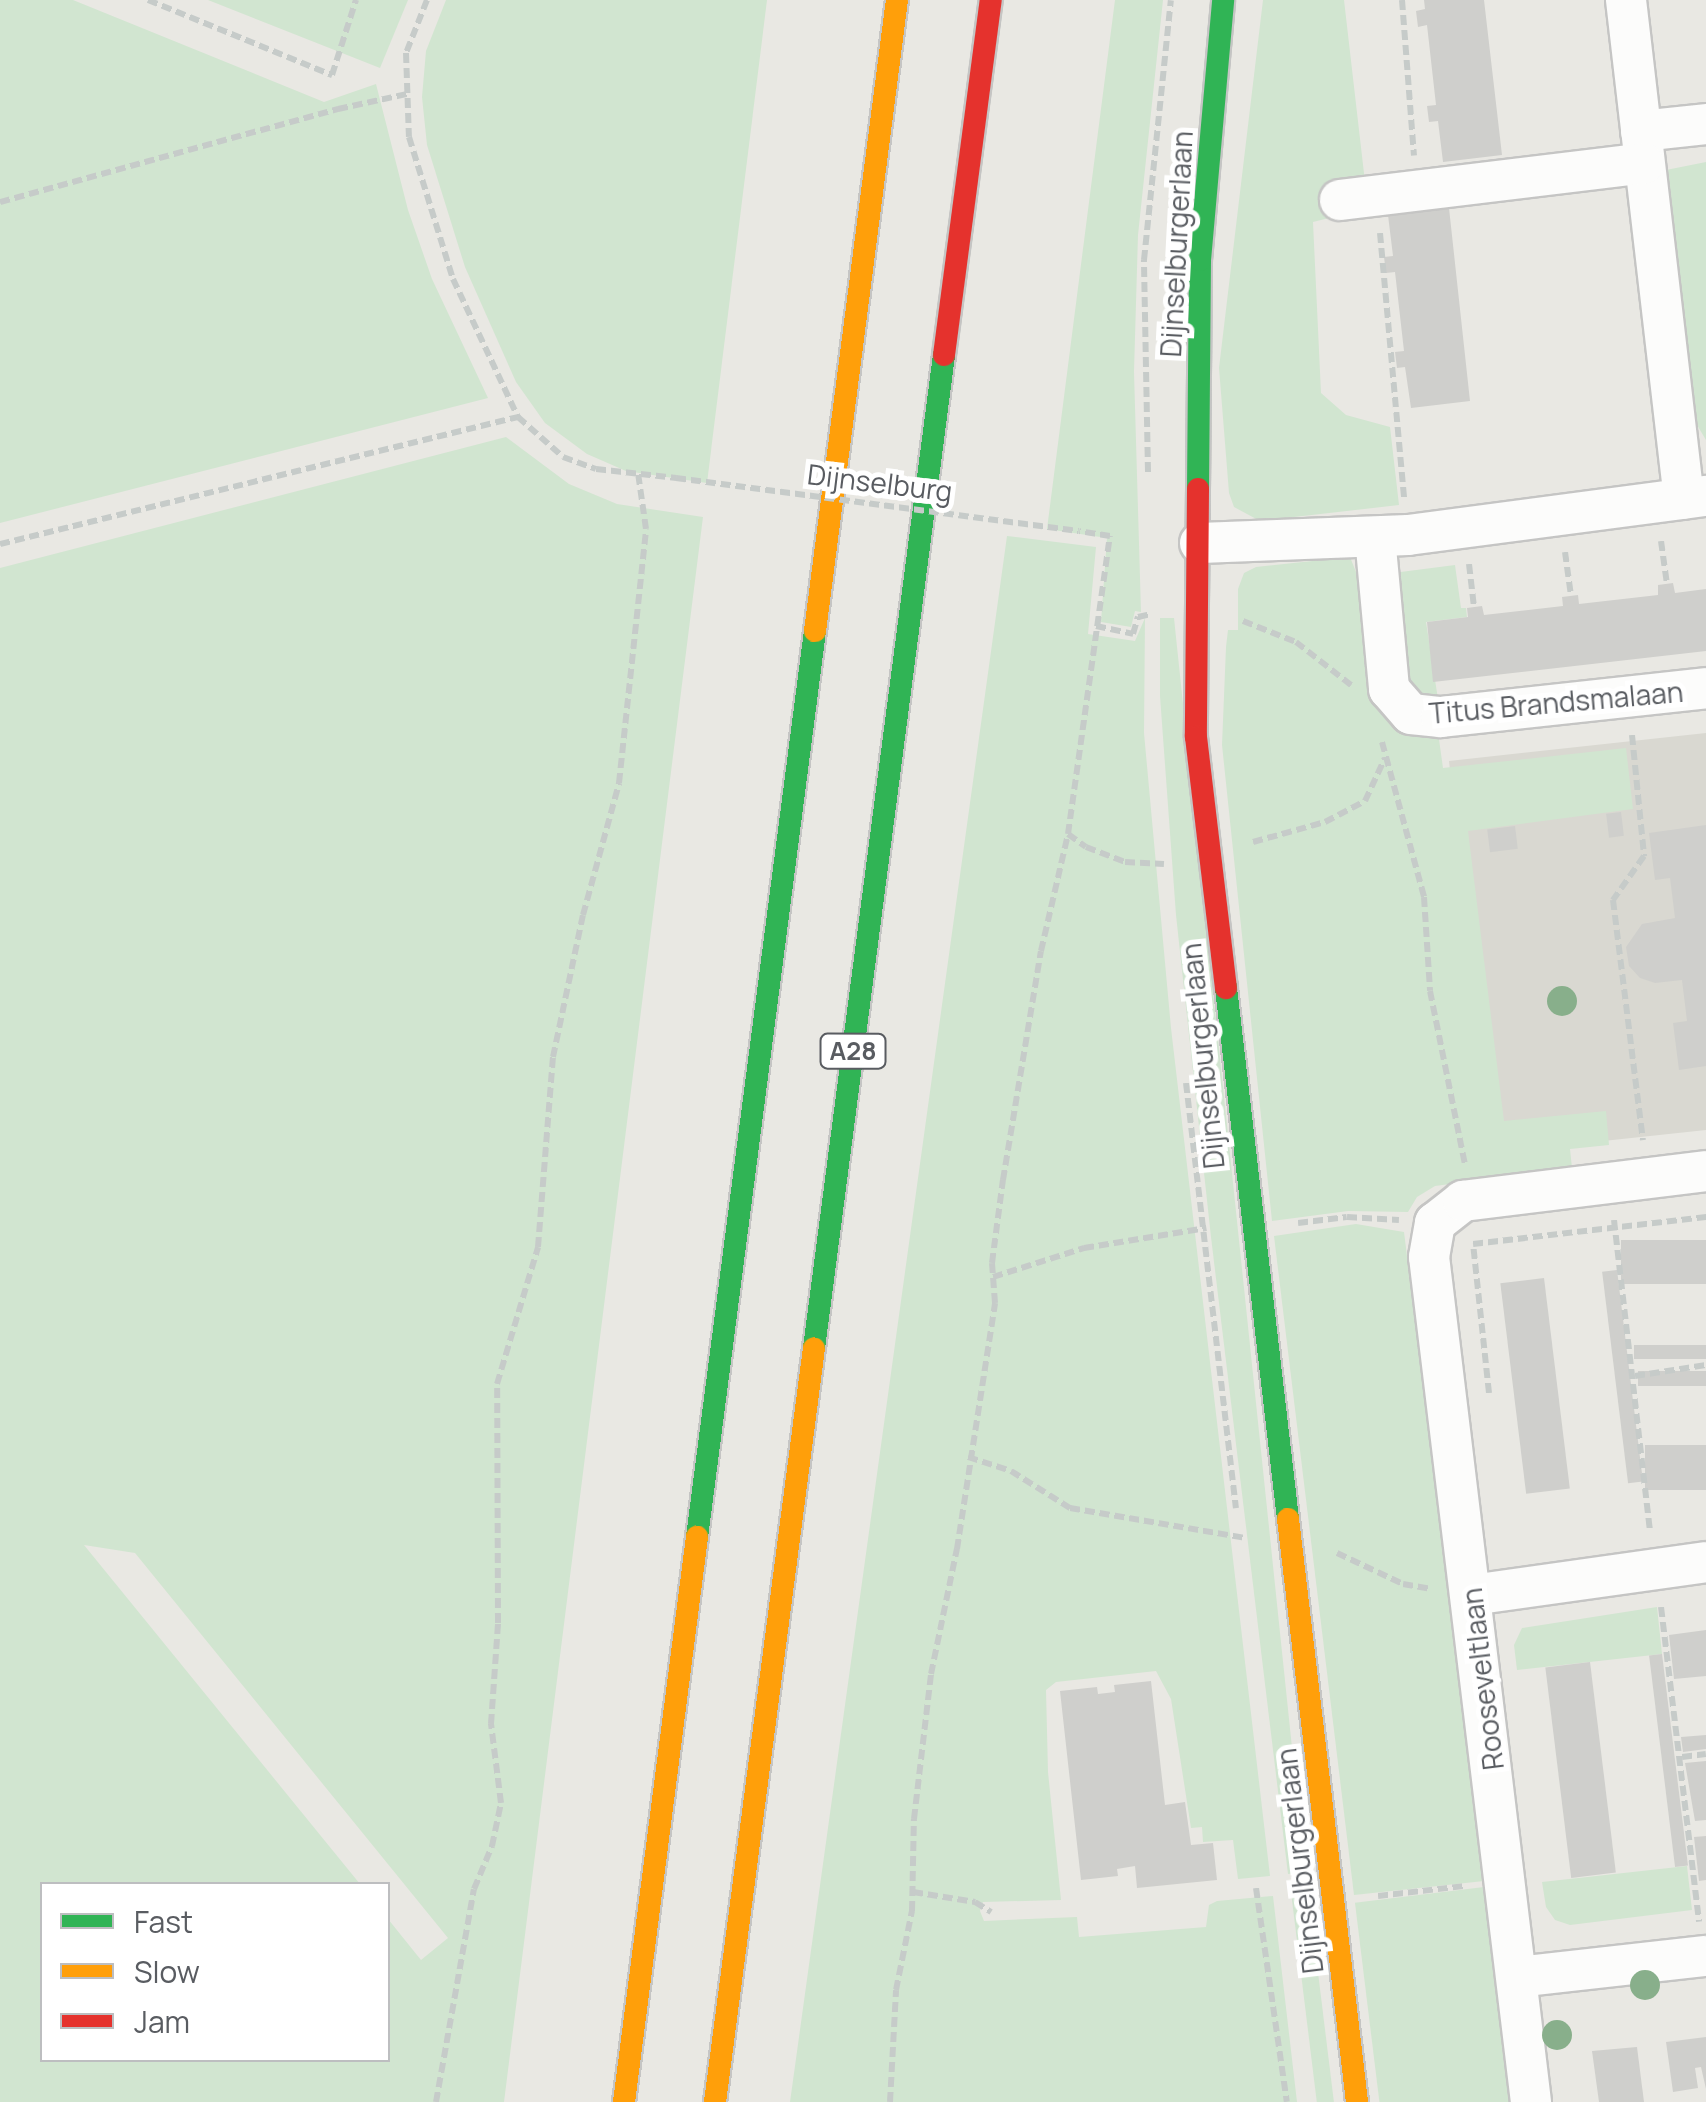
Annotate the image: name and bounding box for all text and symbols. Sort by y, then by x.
street label: Dijnselburgerlaan [1153,130,1199,358]
street label: Dijnselburg [806,456,954,508]
street label: Titus Brandsmalaan [1427,674,1685,730]
street label: Dijnselburgerlaan [1173,942,1231,1170]
road number: A28 [818,1031,888,1071]
street label: Rooseveltlaan [1454,1586,1510,1772]
street label: Dijnselburgerlaan [1269,1746,1329,1976]
legend [40,1882,390,2062]
text: Fast [134,1901,193,1942]
text: Slow [134,1951,200,1992]
text: Jam [134,2001,190,2042]

